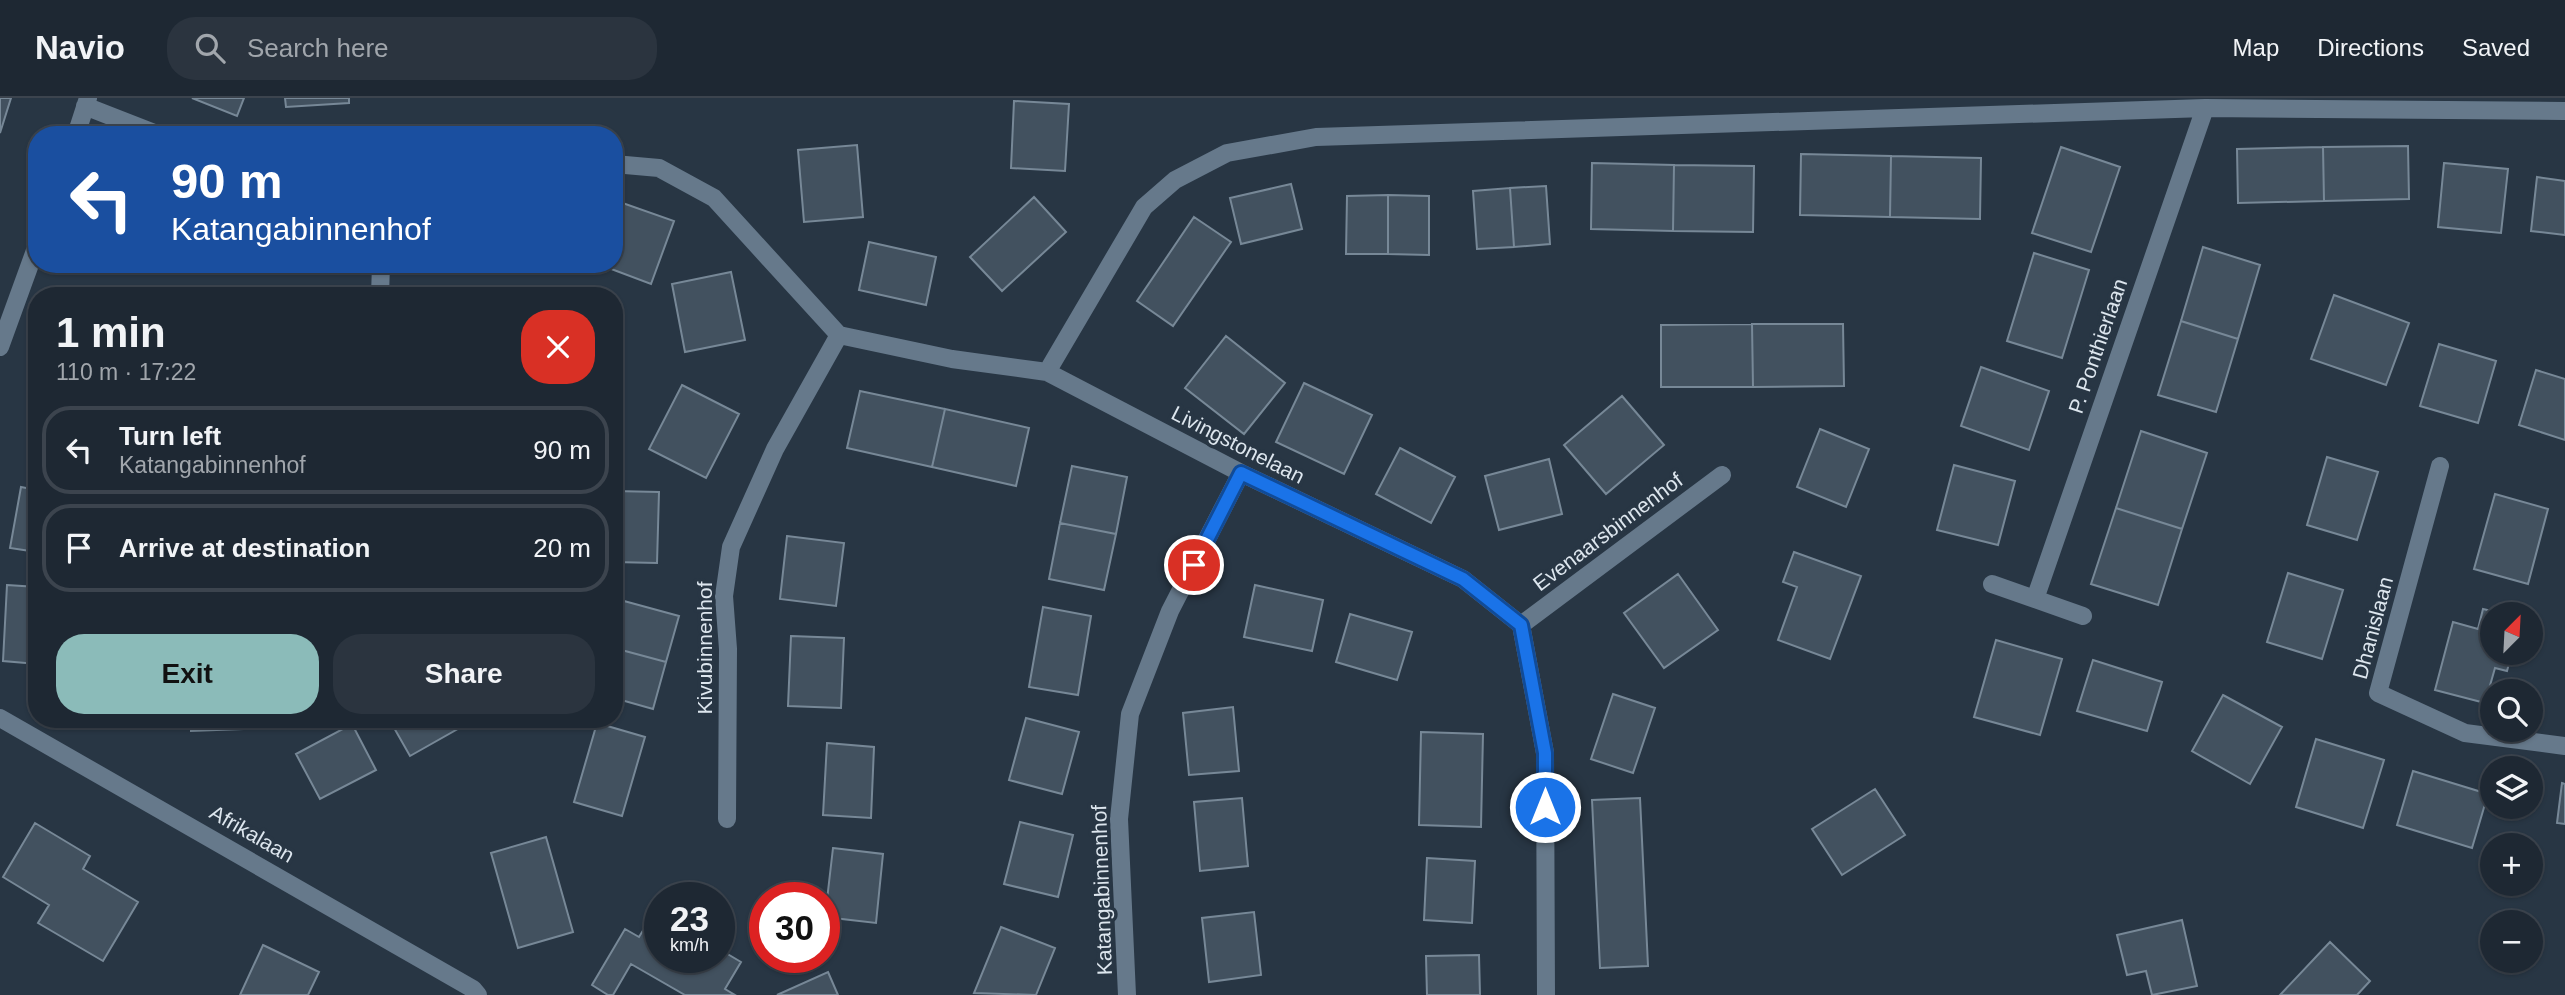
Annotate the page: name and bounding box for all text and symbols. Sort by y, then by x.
search box [167,17,657,80]
text: Navio [35,29,125,66]
icon: search [191,29,229,67]
text: Search here [247,33,389,63]
text: Map [2233,34,2279,61]
text: Directions [2317,34,2424,61]
text: Saved [2462,34,2530,61]
icon: left [56,154,147,245]
text: 90 m [171,154,283,208]
text: Katangabinnenhof [171,211,431,247]
street label: P. Ponthierlaan [2064,275,2131,416]
text: 1 min [56,309,166,356]
button: close [521,310,595,384]
text: 110 m · 17:22 [56,359,196,385]
street label: Livingstonelaan [1168,401,1308,488]
text: Turn left [119,421,221,451]
icon: left [60,431,98,469]
text: 90 m [533,435,591,465]
text: Katangabinnenhof [119,452,306,478]
street label: Evenaarsbinnenhof [1529,468,1687,595]
icon: arrive [60,529,98,567]
text: Arrive at destination [119,533,370,563]
text: 20 m [533,533,591,563]
pin [1164,535,1224,595]
icon: arrive [1175,546,1213,584]
street label: Dhanislaan [2348,574,2397,682]
street label: Kivubinnenhof [693,581,716,715]
north arrow [2480,602,2543,665]
map controls [2480,602,2543,973]
button: Exit [56,634,319,714]
button: Share [333,634,595,714]
button: search [2480,679,2543,742]
button: layers [2480,756,2543,819]
position arrow [1508,770,1582,844]
street label: Afrikalaan [206,800,298,867]
street label: Katangabinnenhof [1087,804,1116,976]
button: + [2480,833,2543,896]
speed limit sign: 30 [749,882,840,973]
text: 23 [670,899,709,938]
button: − [2480,910,2543,973]
text: km/h [670,935,709,955]

